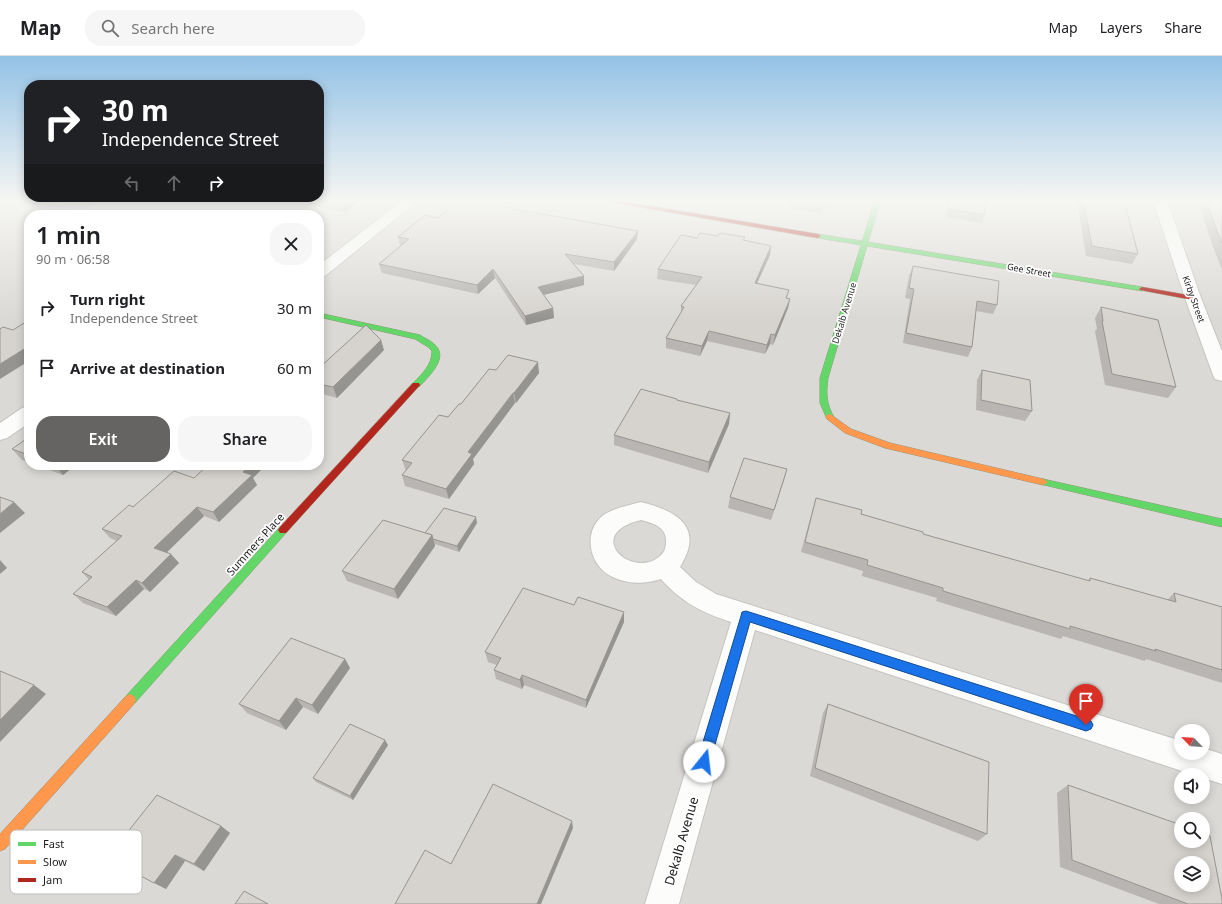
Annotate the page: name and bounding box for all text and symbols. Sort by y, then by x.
search box [85,10,365,46]
text: Map [20,15,61,41]
icon: search [99,17,121,39]
text: Search here [131,18,215,38]
text: Map [1049,18,1078,37]
text: Layers [1100,18,1142,37]
text: Share [1164,18,1202,37]
text: 30 m [102,91,169,129]
icon: right [36,96,88,148]
text: Independence Street [102,127,279,151]
icon: left [121,172,143,194]
icon: ahead [163,172,185,194]
icon: right [205,172,227,194]
text: 1 min [36,218,101,251]
button: close [270,223,312,265]
text: 90 m · 06:58 [36,250,110,268]
street label: Gee Street [1006,260,1053,280]
street label: Kirby Street [1180,274,1209,325]
street label: Dekalb Avenue [829,281,859,345]
text: Turn right [70,289,145,309]
icon: right [36,297,58,319]
text: 30 m [277,298,312,318]
text: Independence Street [70,309,198,327]
icon: arrive [36,357,58,379]
text: Arrive at destination [70,358,225,378]
text: 60 m [277,358,312,378]
button: Exit [36,416,170,462]
button: Share [178,416,312,462]
street label: Summers Place [223,509,287,579]
pin [1069,684,1103,725]
icon: arrive [1075,690,1097,712]
north arrow [1174,724,1210,760]
map controls [1174,724,1210,892]
position arrow [683,741,725,783]
button: sound [1174,768,1210,804]
street label: Dekalb Avenue [660,795,702,887]
button: search [1174,812,1210,848]
legend [10,830,142,894]
text: Fast [43,836,64,851]
text: Slow [43,854,67,869]
button: layers [1174,856,1210,892]
text: Jam [42,872,62,887]

